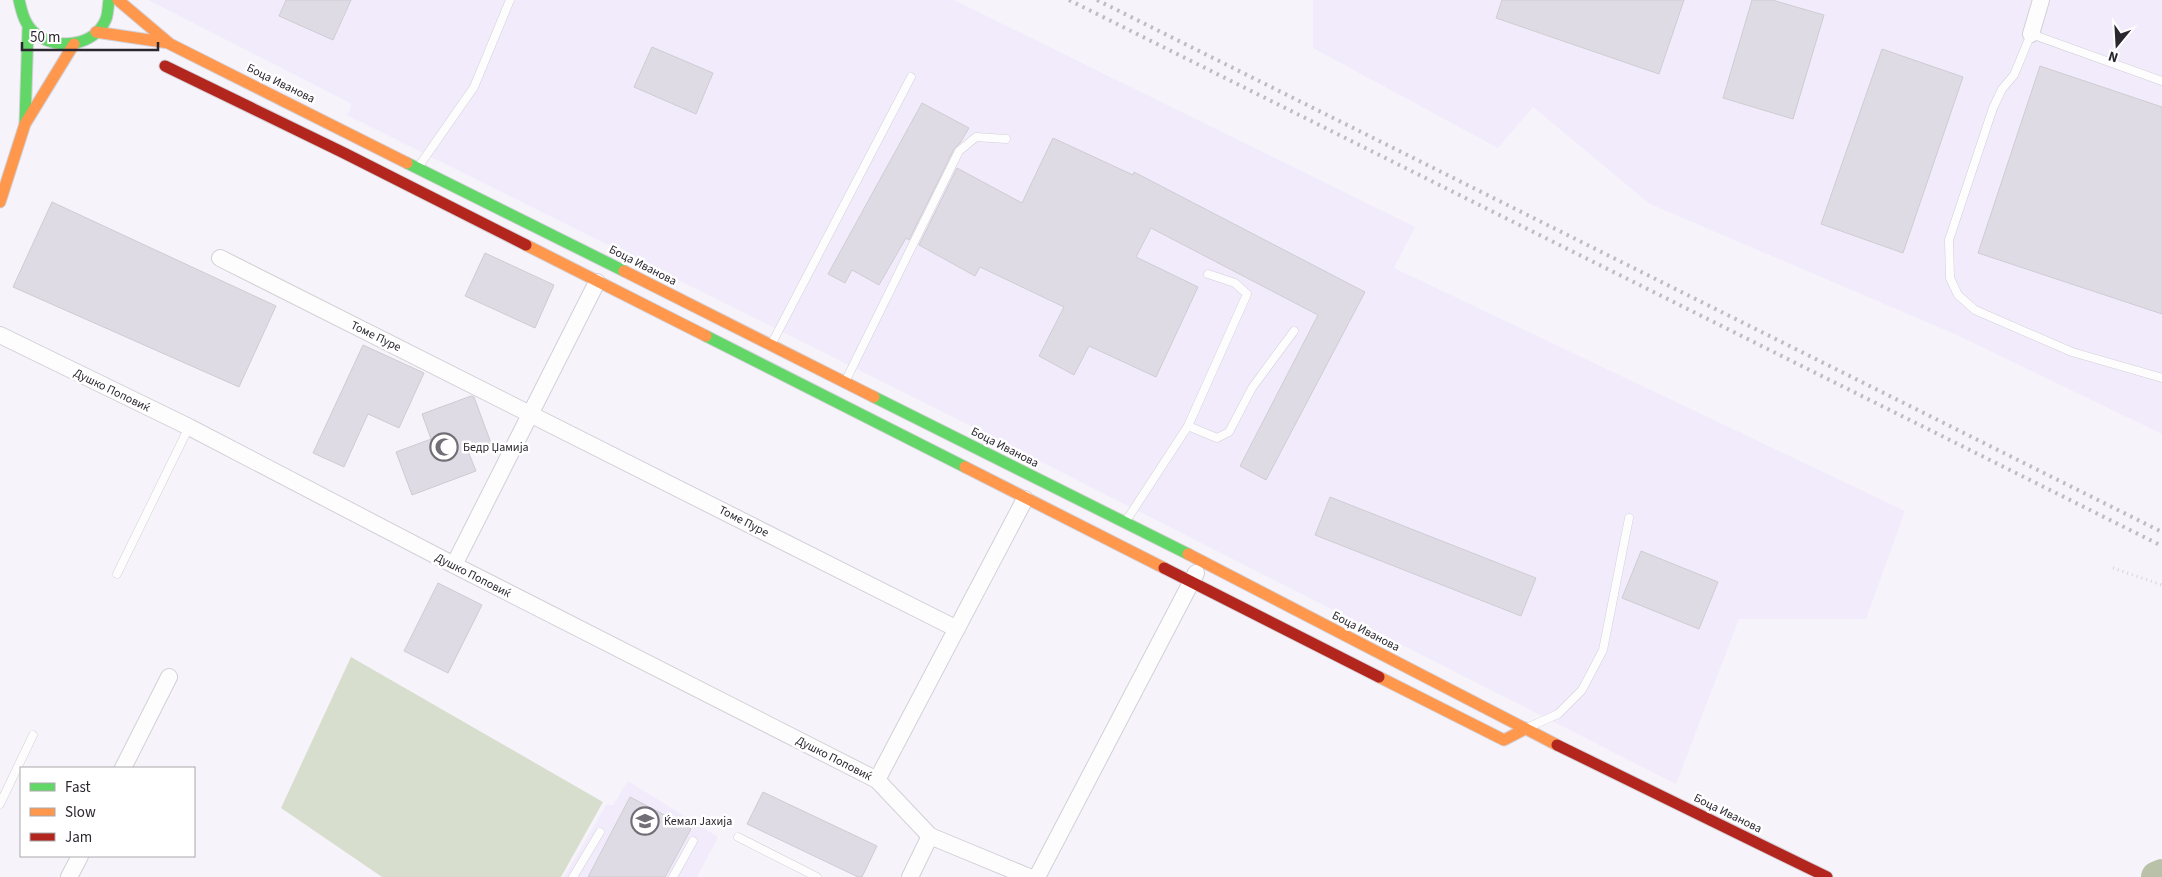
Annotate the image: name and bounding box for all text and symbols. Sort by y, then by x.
scale bar [22,20,159,52]
north arrow [2092,20,2142,70]
text: 50 m [30,27,60,48]
text: N [2106,45,2121,67]
street label: Боца Иванова [244,60,318,107]
street label: Боца Иванова [606,241,680,290]
street label: Томе Пуре [348,317,404,356]
street label: Душко Поповиќ [71,365,153,416]
street label: Боца Иванова [968,423,1042,472]
mosque icon: Бедр Џамија [429,432,459,462]
place label: Бедр Џамија [463,439,529,456]
street label: Томе Пуре [716,502,772,541]
street label: Душко Поповиќ [432,549,514,602]
street label: Боца Иванова [1329,607,1403,656]
street label: Душко Поповиќ [793,732,875,785]
legend [20,767,195,857]
text: Fast [65,777,91,798]
street label: Боца Иванова [1691,790,1765,837]
text: Slow [65,802,96,823]
school or university icon: Ќемал Јахија [630,806,660,836]
place label: Ќемал Јахија [664,813,732,830]
text: Jam [65,827,92,848]

